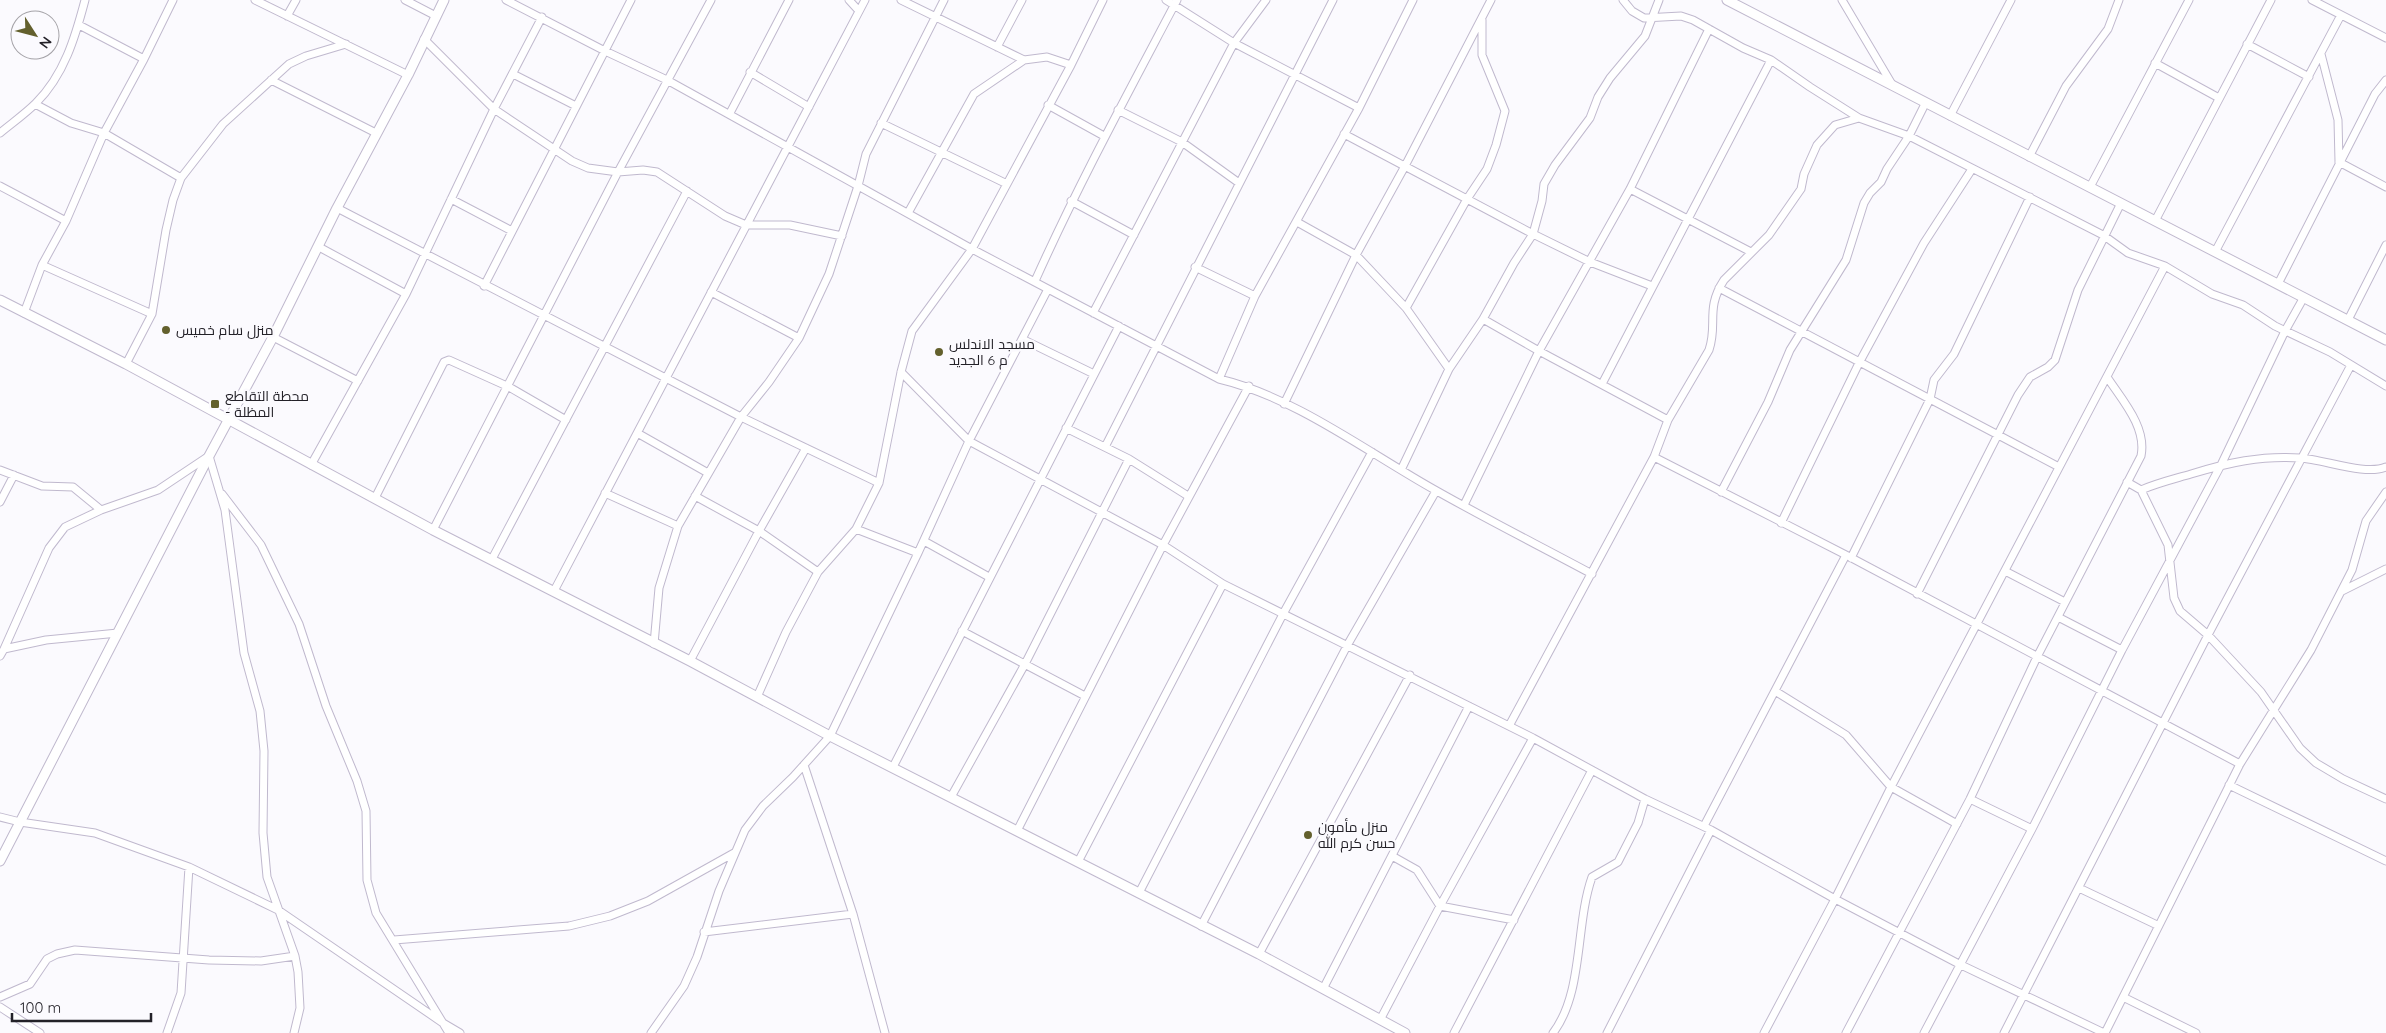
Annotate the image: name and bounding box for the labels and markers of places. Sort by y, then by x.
place label: منزل سام خميس [176,321,274,340]
marker: منزل سام خميس [160,324,172,336]
place label: مسجد الاندلس م 6 الجديد [949,335,1035,370]
marker: مسجد الاندلس م 6 الجديد [933,346,945,358]
place label: محطة التقاطع - المظلة [225,387,309,421]
marker: محطة التقاطع - المظلة [209,398,221,410]
place label: منزل مأمون حسن كرم الله [1318,818,1395,853]
marker: منزل مأمون حسن كرم الله [1302,829,1314,841]

